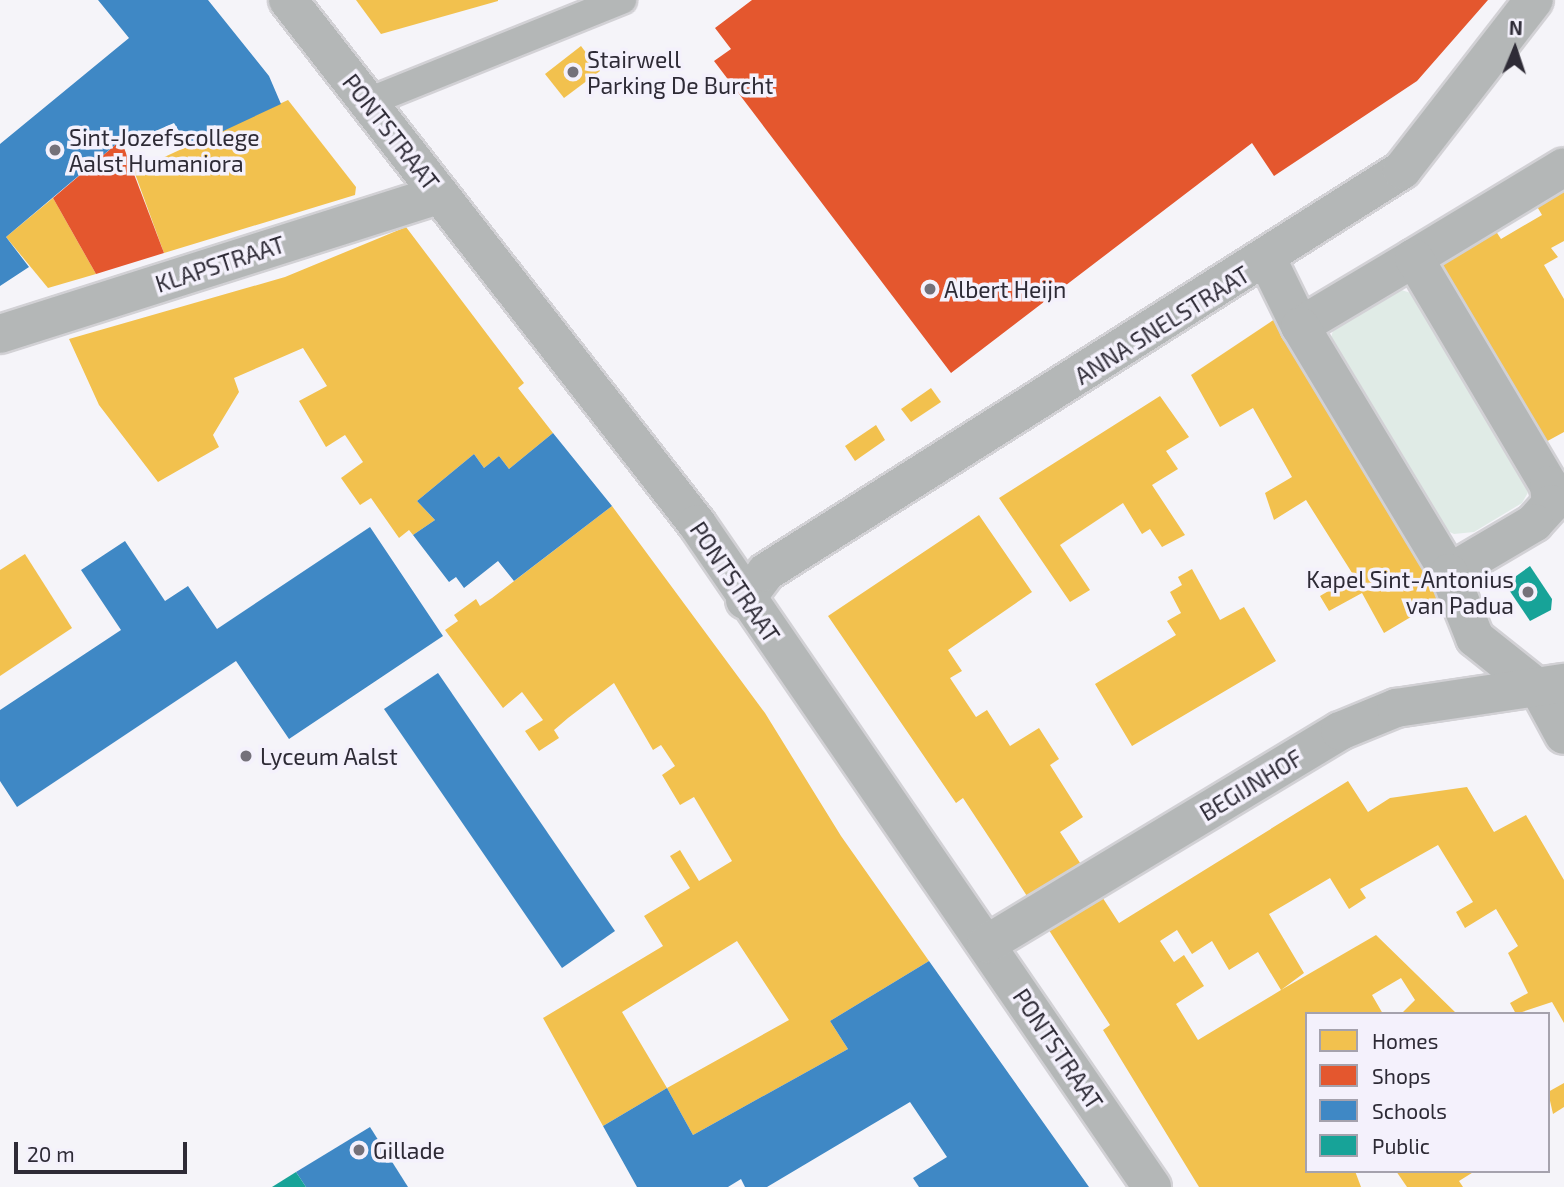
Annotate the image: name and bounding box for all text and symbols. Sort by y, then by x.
north arrow [1480,14,1550,84]
text: N [1508,16,1523,39]
place label: Stairwell Parking De Burcht [587,45,773,99]
marker: Stairwell Parking De Burcht [565,64,581,80]
street label: PONTSTRAAT [337,68,445,196]
place label: Sint-Jozefscollege Aalst Humaniora [69,123,260,177]
marker: Sint-Jozefscollege Aalst Humaniora [47,142,63,158]
street label: KLAPSTRAAT [152,230,288,298]
street label: ANNA SNELSTRAAT [1069,260,1255,390]
place label: Albert Heijn [944,275,1066,303]
marker: Albert Heijn [922,281,938,297]
street label: PONTSTRAAT [685,516,785,648]
place label: Kapel Sint-Antonius van Padua [1306,565,1514,619]
marker: Kapel Sint-Antonius van Padua [1520,584,1536,600]
place label: Lyceum Aalst [260,742,398,770]
street label: BEGIJNHOF [1195,744,1307,826]
marker: Lyceum Aalst [238,748,254,764]
street label: PONTSTRAAT [1008,983,1108,1115]
legend [1305,1012,1550,1173]
text: Homes [1372,1028,1438,1053]
text: Shops [1372,1063,1431,1088]
text: Schools [1372,1098,1447,1123]
scale bar [18,1128,191,1172]
text: Public [1372,1133,1430,1158]
place label: Gillade [373,1136,445,1164]
text: 20 m [27,1141,75,1166]
marker: Gillade [351,1142,367,1158]

